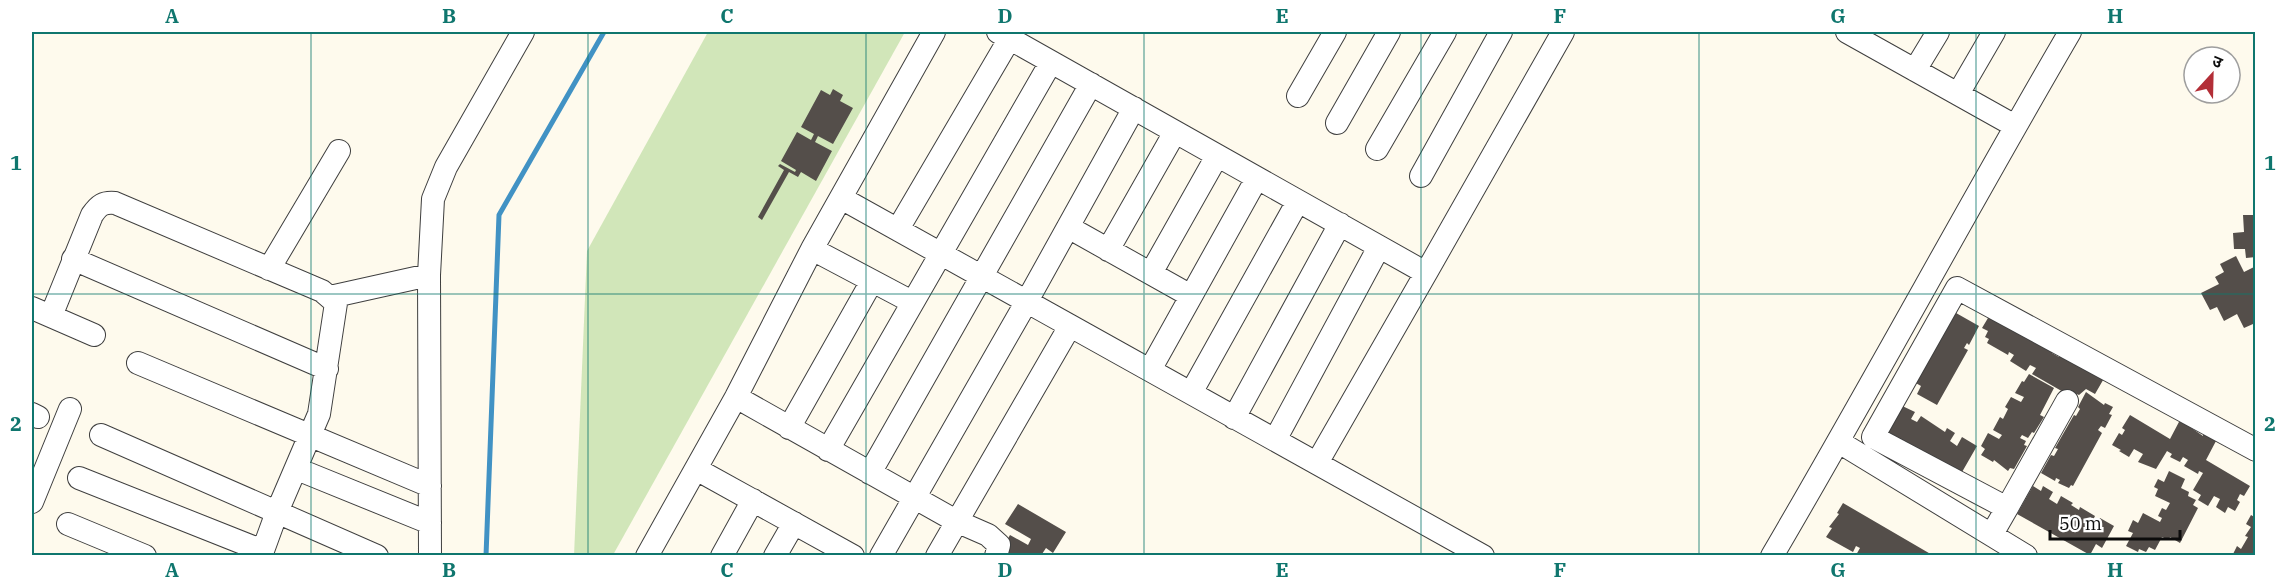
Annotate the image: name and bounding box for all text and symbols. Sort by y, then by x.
text: A [165,2,179,29]
text: B [442,2,456,29]
text: C [720,2,734,29]
text: D [997,2,1013,29]
text: E [1275,2,1289,29]
text: F [1554,2,1566,29]
text: G [1830,2,1846,29]
text: H [2107,2,2123,29]
north arrow [2182,45,2242,105]
text: उ [2210,50,2226,72]
text: 1 [10,149,22,176]
text: 1 [2264,149,2276,176]
text: 2 [10,410,22,437]
text: 2 [2264,410,2276,437]
scale bar [2050,503,2180,541]
text: 50 m [2059,512,2102,535]
text: A [165,556,179,583]
text: B [442,556,456,583]
text: C [720,556,734,583]
text: D [997,556,1013,583]
text: E [1275,556,1289,583]
text: F [1554,556,1566,583]
text: G [1830,556,1846,583]
text: H [2107,556,2123,583]

